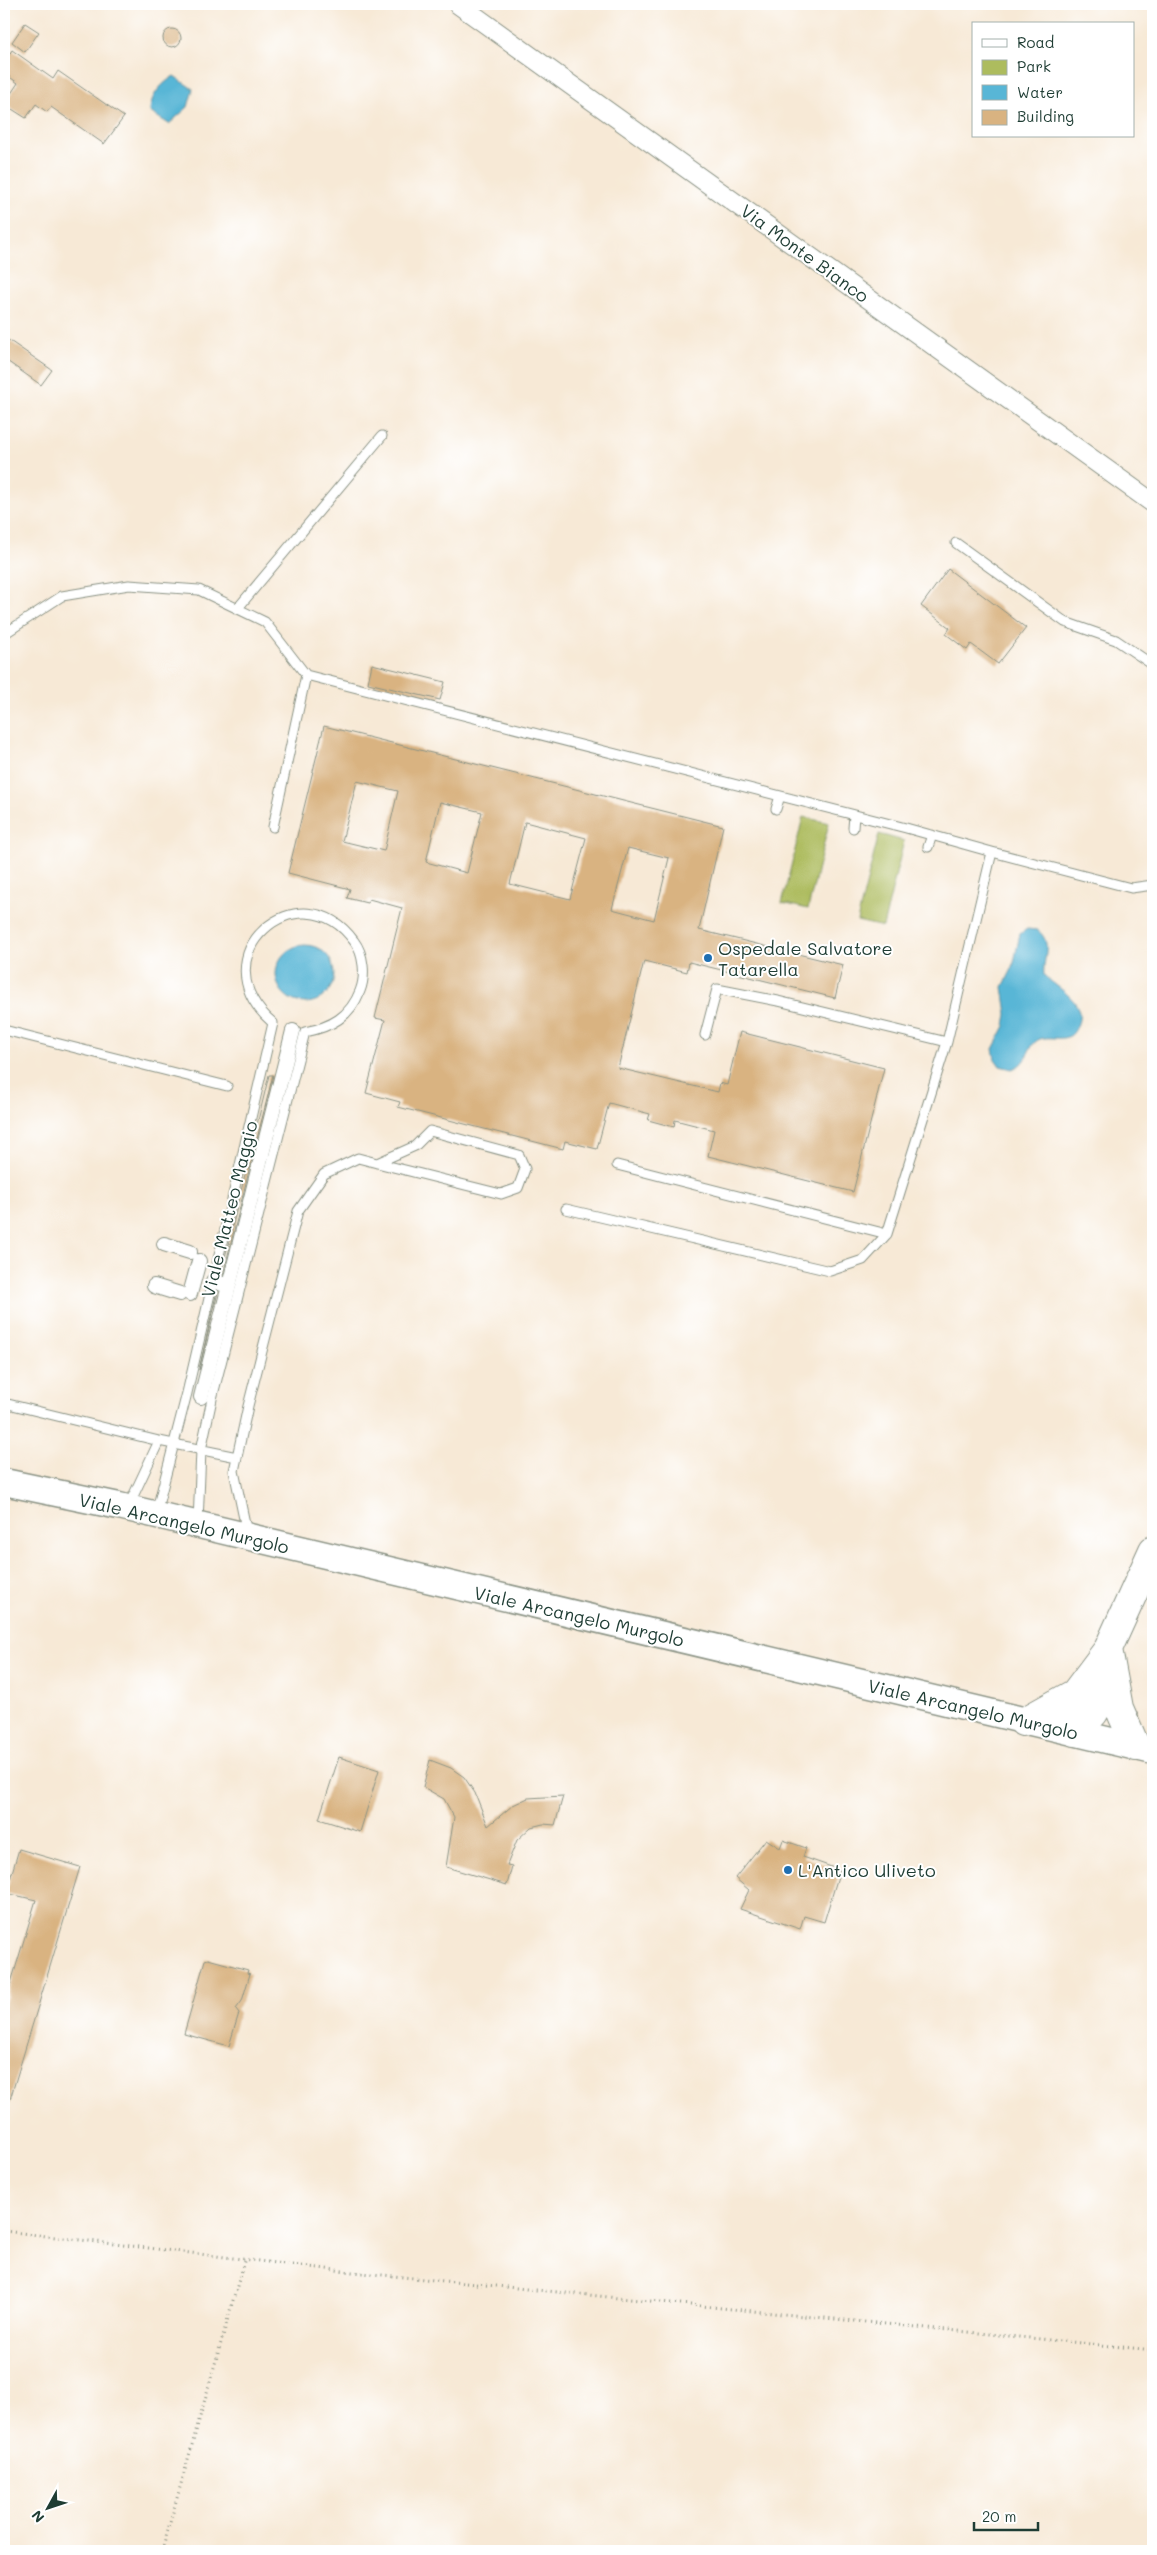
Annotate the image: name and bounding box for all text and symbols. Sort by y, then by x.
legend [972,22,1134,138]
text: Road [1017,32,1054,52]
text: Park [1017,56,1051,76]
text: Water [1017,82,1063,102]
text: Building [1017,106,1074,126]
street label: Via Monte Bianco [736,198,874,308]
place label: Ospedale Salvatore Tatarella [718,936,893,981]
marker: Ospedale Salvatore Tatarella [702,952,714,964]
street label: Viale Matteo Maggio [195,1118,263,1300]
street label: Viale Arcangelo Murgolo [77,1487,292,1559]
street label: Viale Arcangelo Murgolo [472,1580,687,1652]
street label: Viale Arcangelo Murgolo [866,1673,1081,1745]
place label: L'Antico Uliveto [798,1858,936,1882]
marker: L'Antico Uliveto [782,1864,794,1876]
north arrow [22,2482,72,2532]
scale bar [974,2500,1038,2532]
text: N [27,2506,48,2527]
text: 20 m [982,2506,1016,2526]

